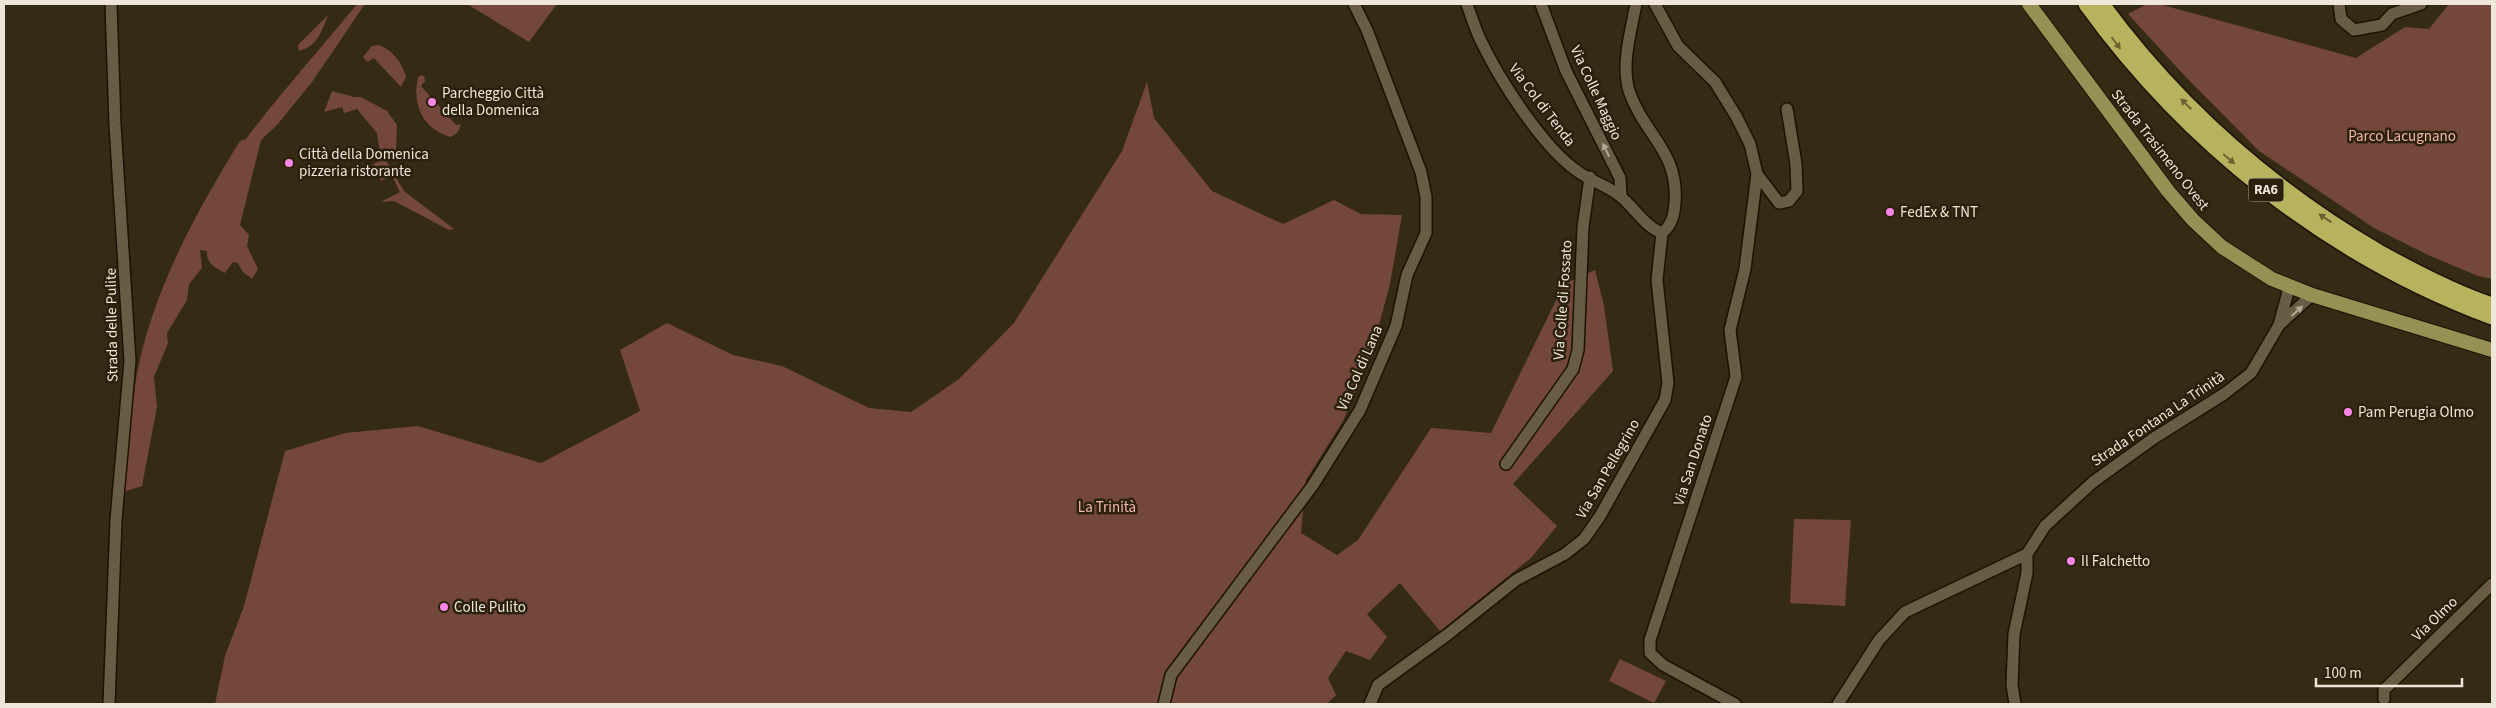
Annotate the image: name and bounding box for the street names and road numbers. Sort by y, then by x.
street label: Via Colle Maggio [1565,42,1627,144]
street label: Via Col di Tenda [1504,59,1580,151]
street label: Strada Trasimeno Ovest [2106,85,2214,215]
road number: RA6 [2248,178,2284,202]
street label: Via Colle di Fossato [1548,239,1578,361]
street label: Strada delle Pulite [101,268,123,382]
street label: Via Col di Lana [1332,322,1388,414]
street label: Strada Fontana La Trinità [2087,366,2229,472]
street label: Via San Donato [1668,412,1718,508]
street label: Via San Pellegrino [1571,415,1645,523]
street label: Via Olmo [2407,592,2463,646]

